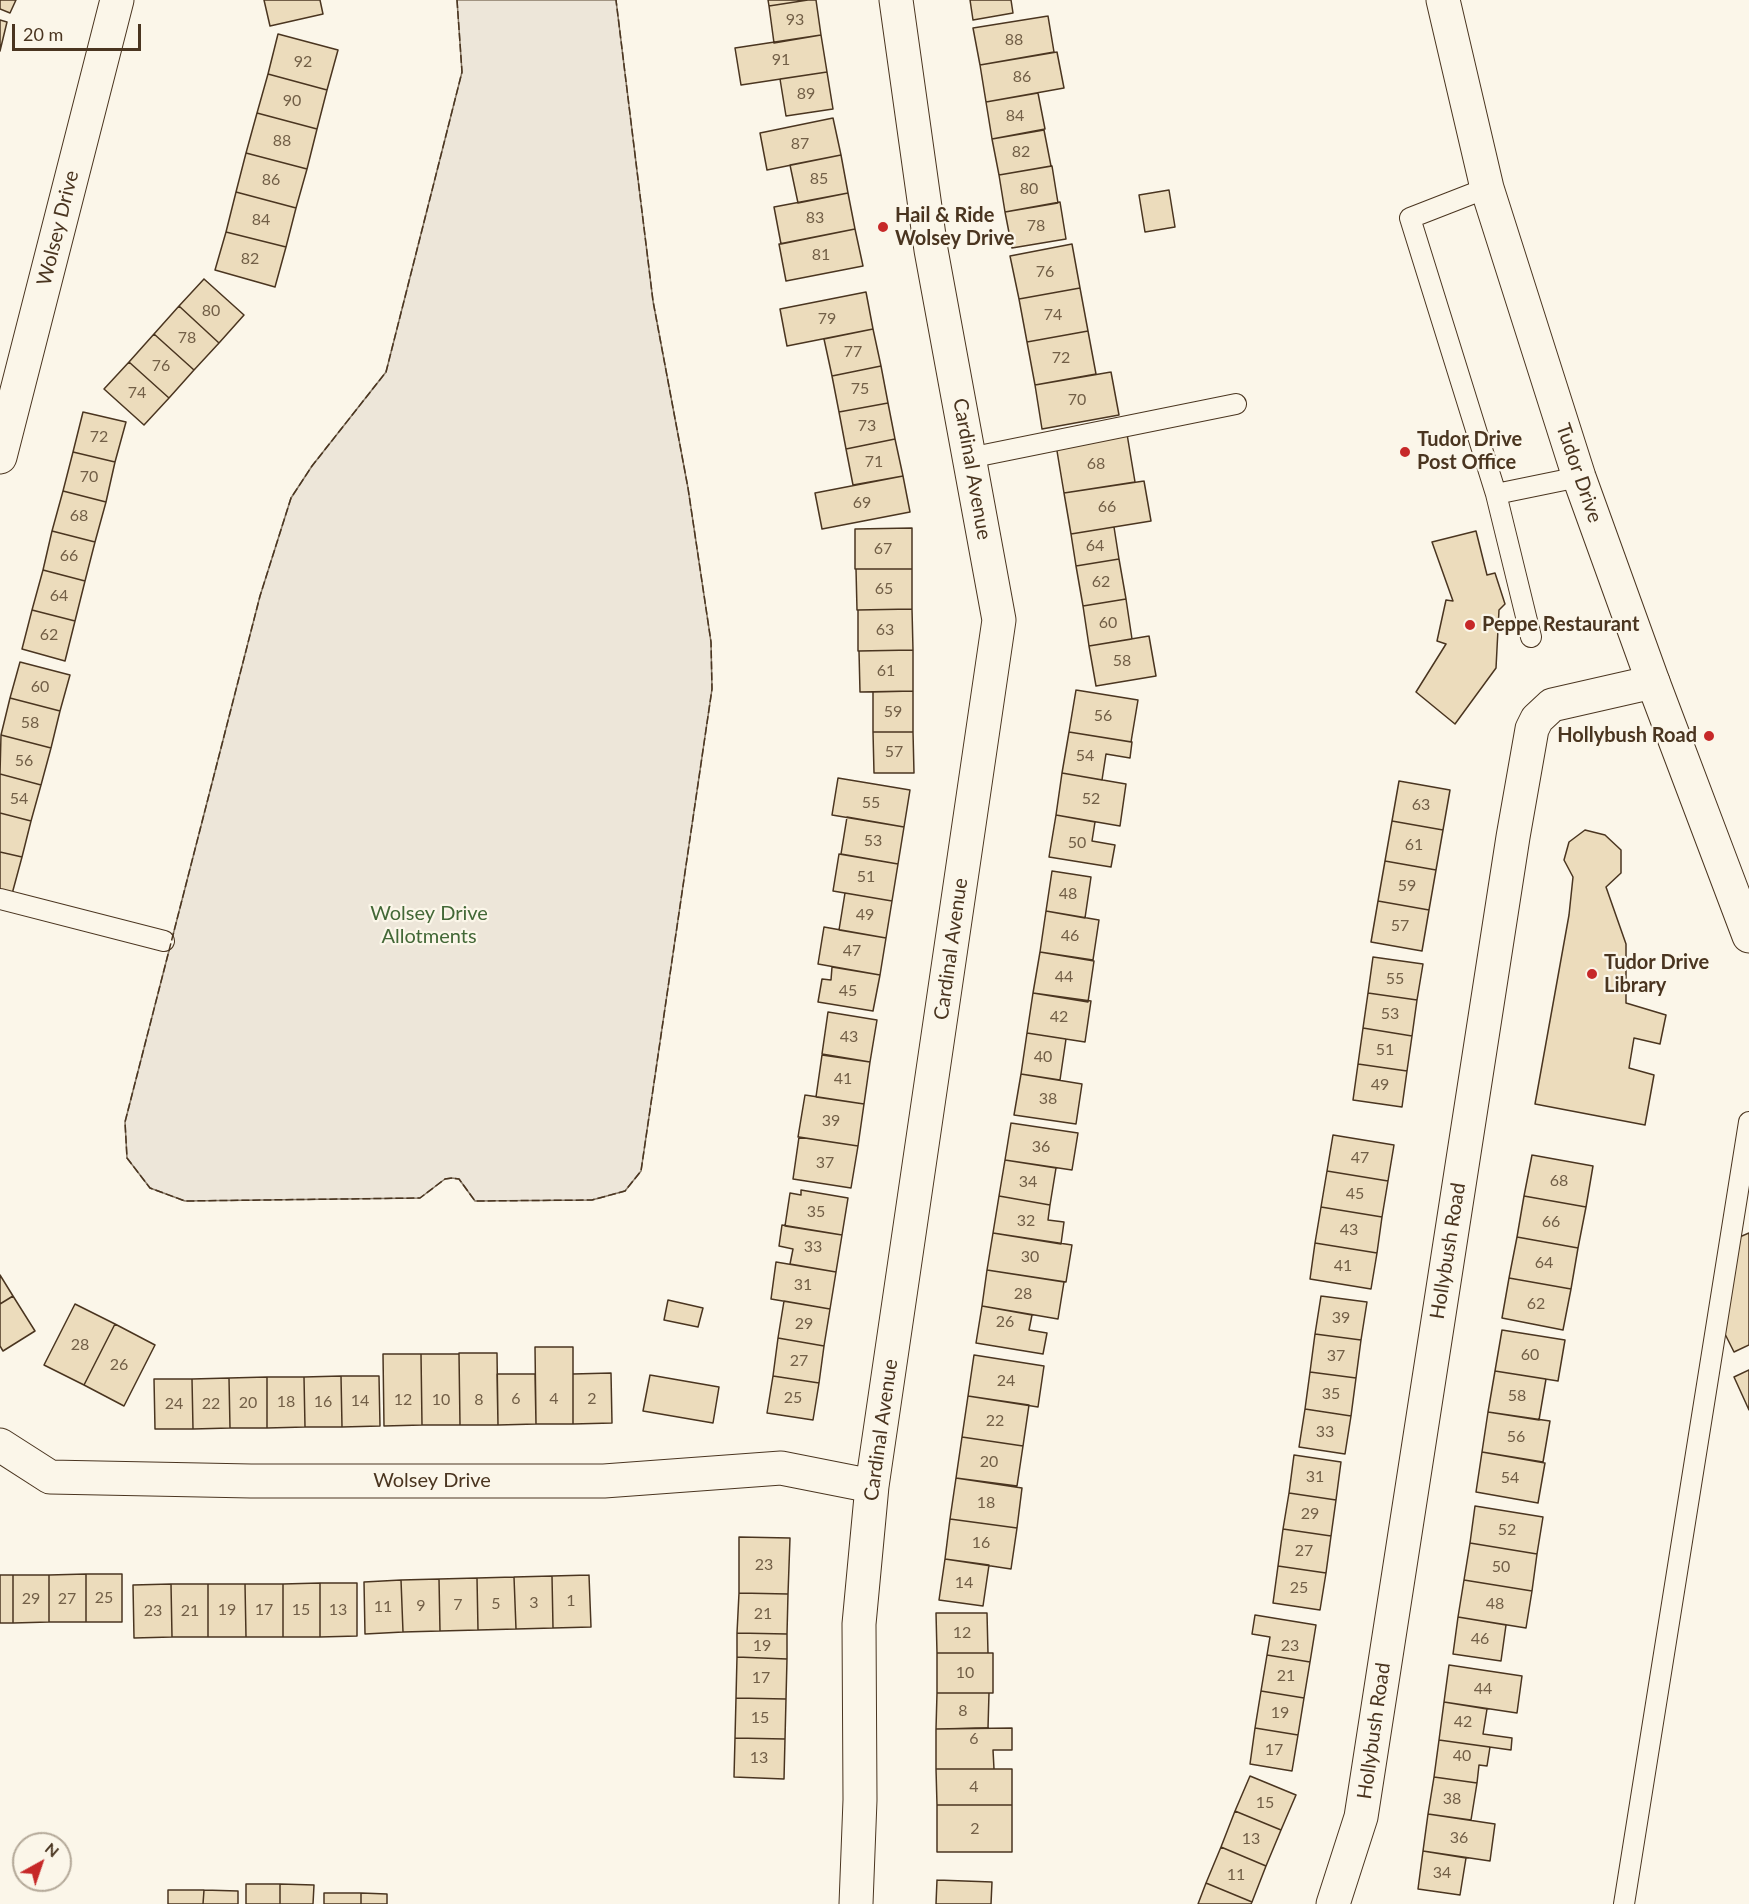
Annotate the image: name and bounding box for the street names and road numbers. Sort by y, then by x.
street label: Wolsey Drive [32,168,84,288]
street label: Cardinal Avenue [948,396,996,542]
street label: Tudor Drive [1551,420,1607,526]
street label: Cardinal Avenue [929,876,973,1022]
street label: Hollybush Road [1425,1181,1471,1321]
street label: Cardinal Avenue [859,1357,903,1503]
street label: Wolsey Drive [373,1469,491,1493]
street label: Hollybush Road [1353,1661,1395,1801]

